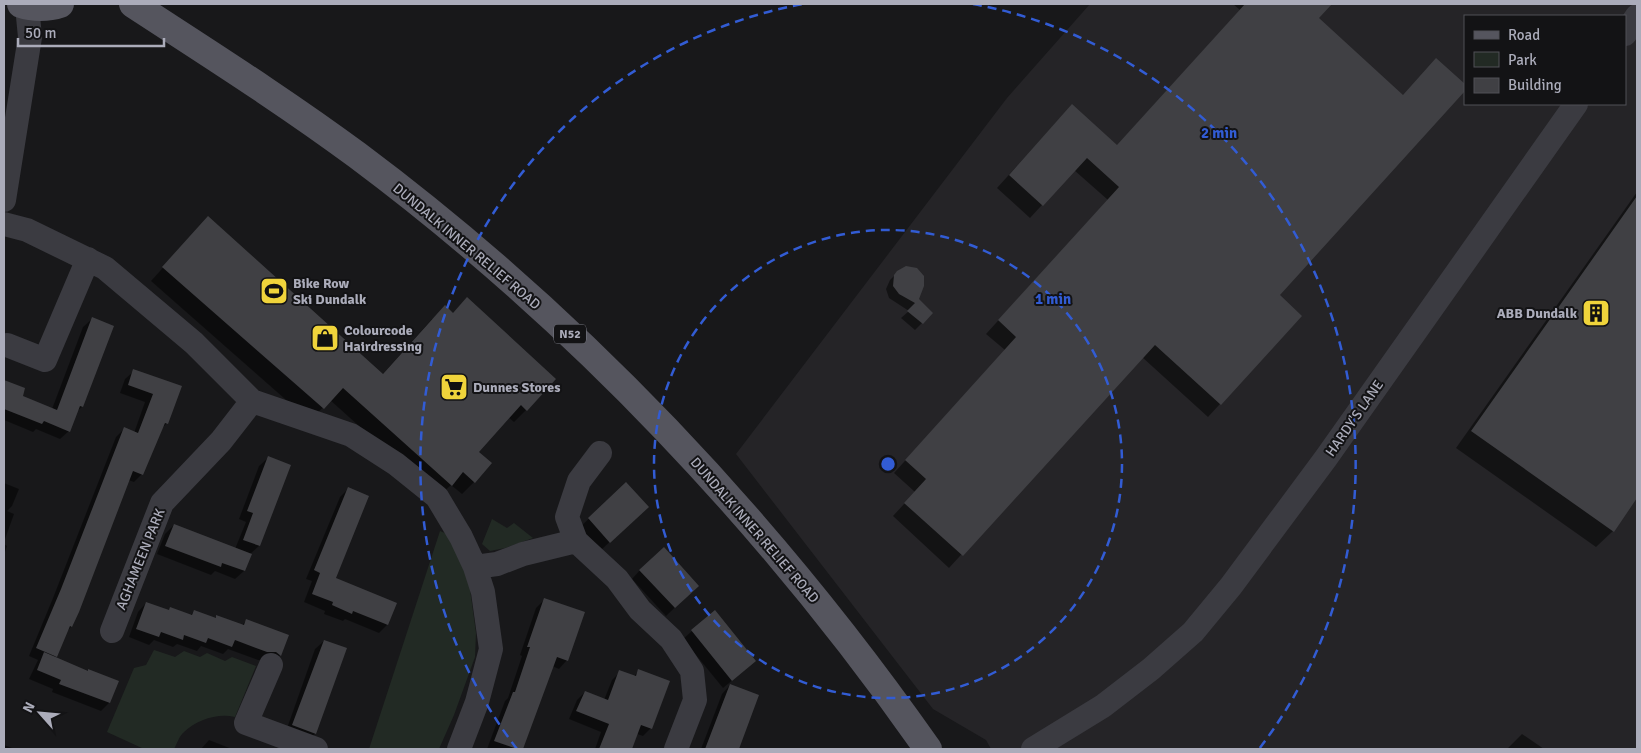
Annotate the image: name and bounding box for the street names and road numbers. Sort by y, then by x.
street label: DUNDALK INNER RELIEF ROAD [389,180,544,313]
road number: N52 [554,324,586,344]
street label: HARDY'S LANE [1322,377,1387,460]
street label: DUNDALK INNER RELIEF ROAD [687,454,822,607]
street label: AGHAMEEN PARK [112,506,169,612]

